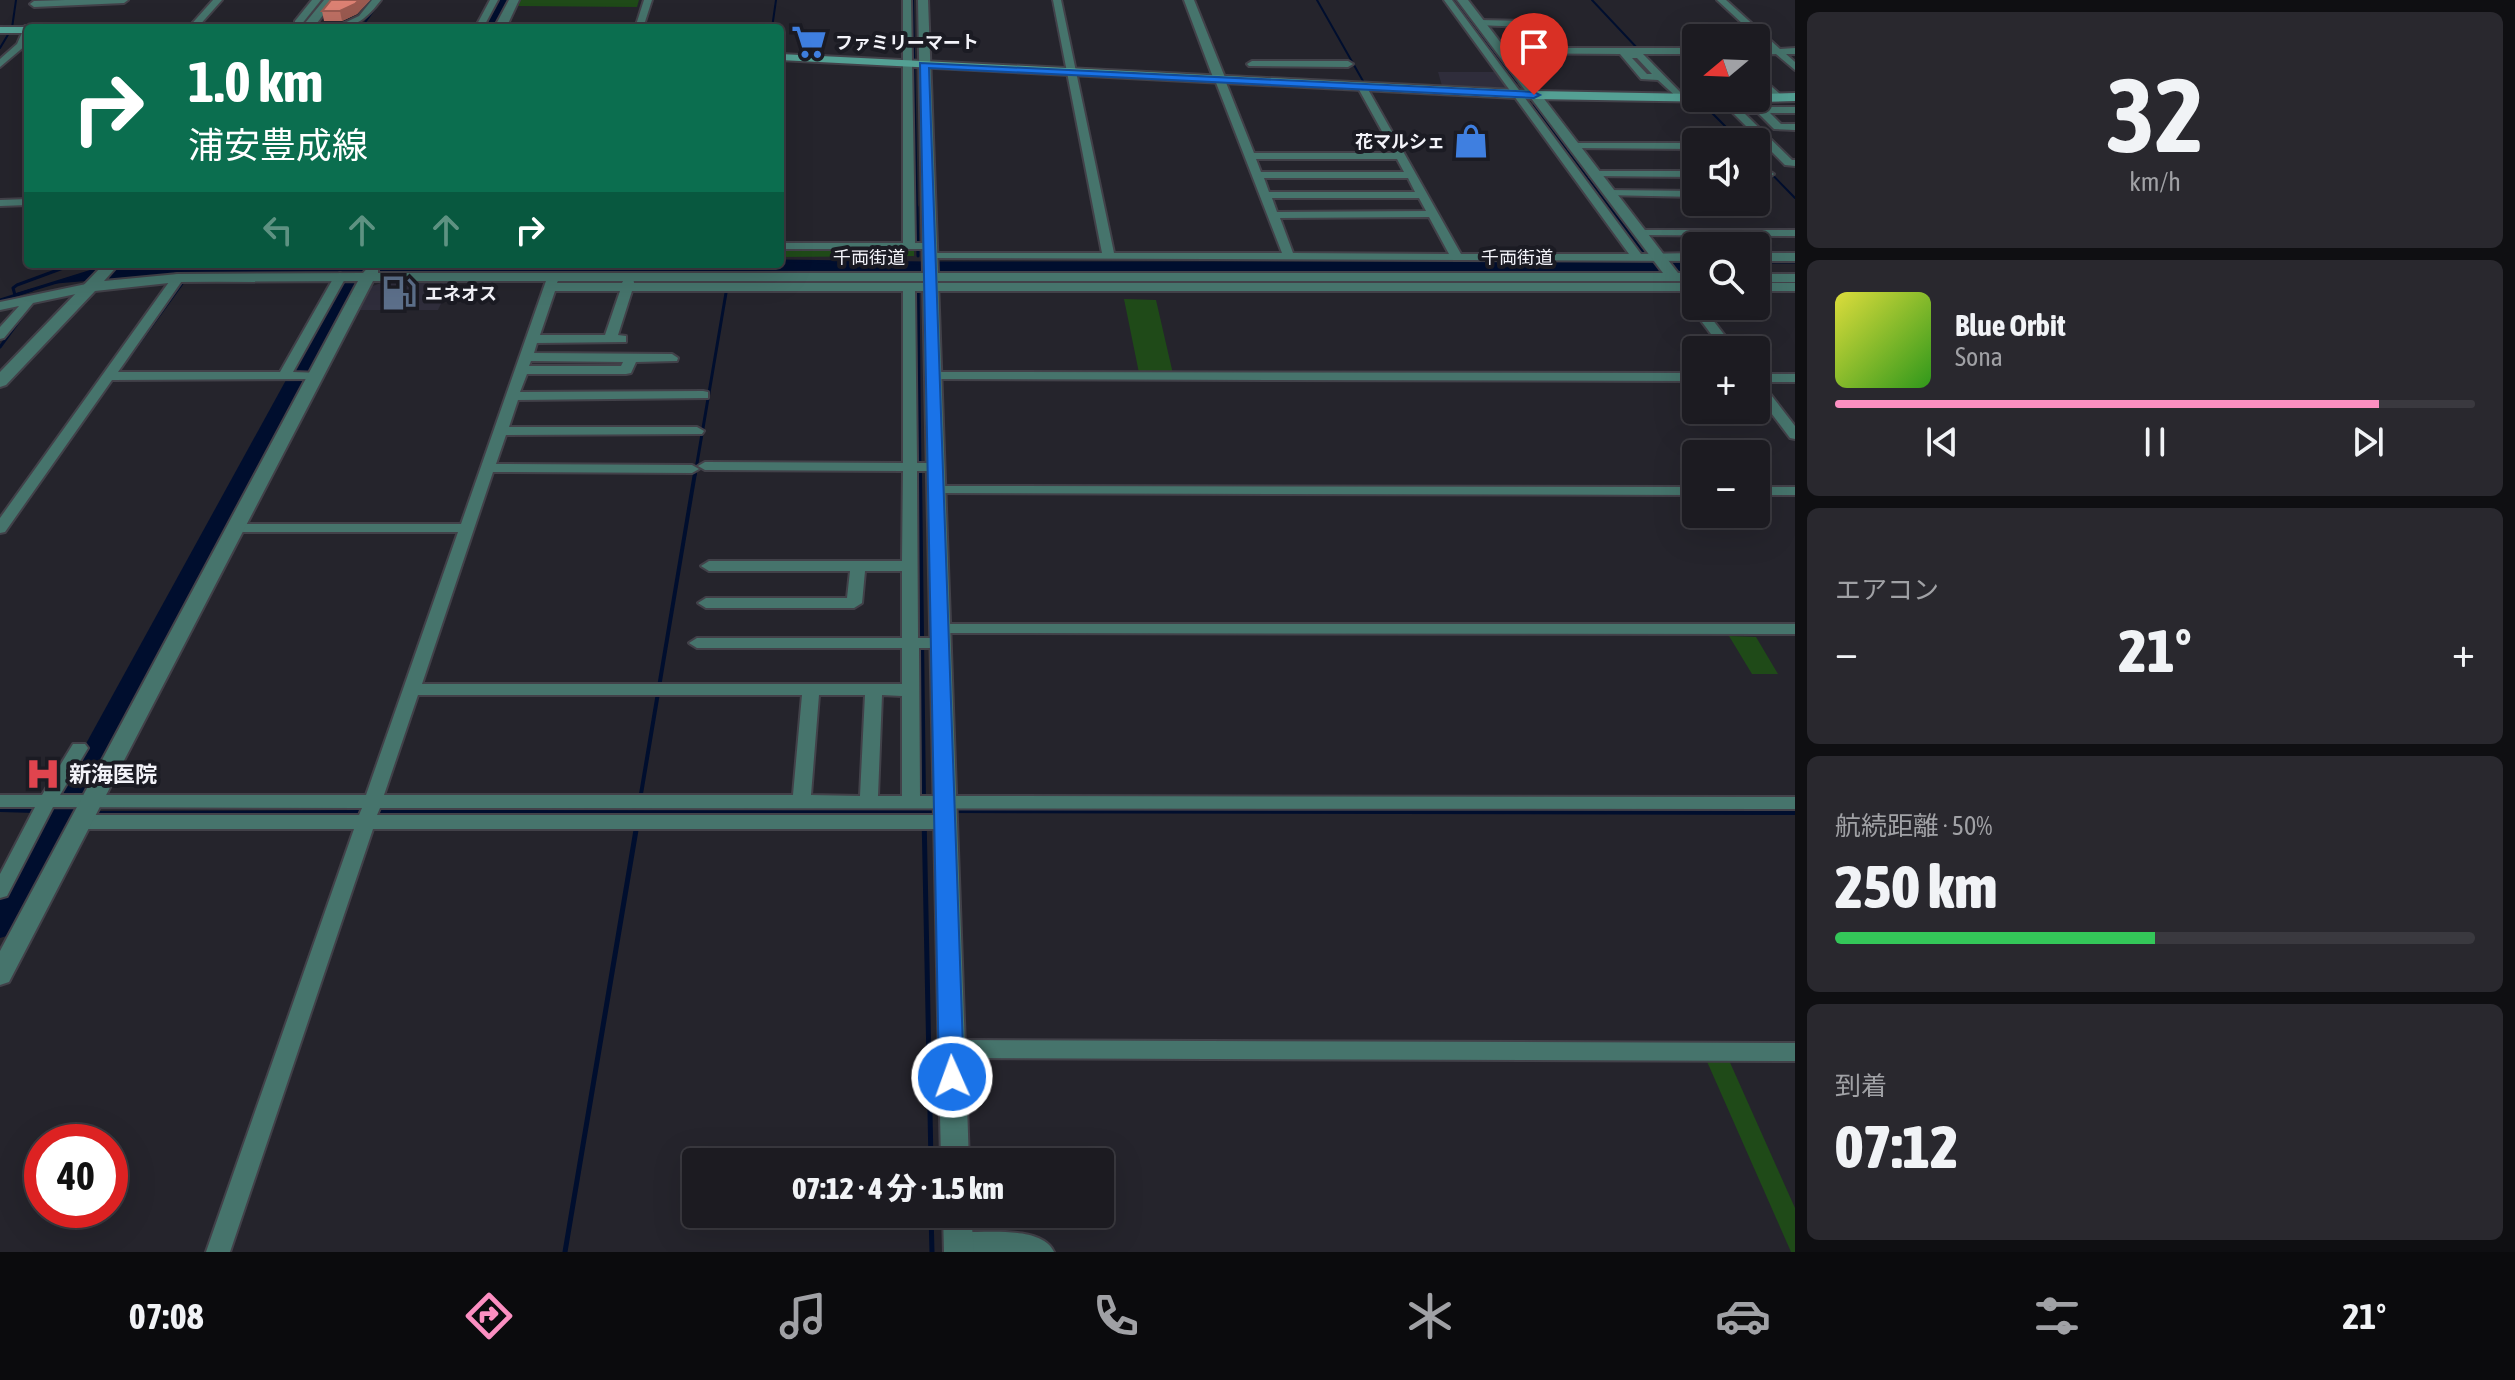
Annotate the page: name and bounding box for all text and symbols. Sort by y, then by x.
pin [1500,13,1568,95]
supermarket icon: ファミリーマート [790,23,828,61]
north arrow [1682,24,1770,112]
map controls [1682,24,1770,528]
icon: arrive [1512,25,1556,69]
place label: ファミリーマート [835,32,979,53]
text: 1.0 km [188,50,323,114]
text: 32 [2106,55,2204,174]
icon: right [56,56,160,160]
shop icon: 花マルシェ [1452,122,1490,160]
text: 浦安豊成線 [188,124,368,166]
button: sound [1682,128,1770,216]
place label: 花マルシェ [1355,131,1445,152]
text: km/h [2129,167,2181,197]
icon: left [256,208,300,252]
icon: ahead [340,208,384,252]
icon: ahead [424,208,468,252]
icon: right [508,208,552,252]
button: search [1682,232,1770,320]
street label: 千両街道 [833,247,905,268]
street label: 千両街道 [1481,247,1553,268]
fuel station icon: エネオス [380,274,418,312]
place label: エネオス [425,283,497,304]
text: Blue Orbit [1955,308,2066,342]
button: + [1682,336,1770,424]
text: Sona [1955,342,2003,372]
icon: previous [1920,420,1964,464]
icon: pause [2133,420,2177,464]
icon: next [2346,420,2390,464]
button: − [1682,440,1770,528]
text: エアコン [1835,575,1939,605]
text: 21° [2119,616,2191,685]
text: − [1835,626,1858,676]
text: + [2452,626,2475,676]
hospital icon: 新海医院 [24,755,62,793]
place label: 新海医院 [69,761,157,787]
text: 航続距離 · 50% [1835,811,1992,841]
text: 250 km [1835,852,1997,921]
position arrow [910,1035,994,1119]
text: 到着 [1835,1071,1887,1101]
text: 07:12 [1835,1112,1958,1181]
speed limit sign: 40 [24,1124,128,1228]
text: 07:12 · 4 分 · 1.5 km [792,1171,1004,1205]
icon: directions [461,1288,517,1344]
icon: music [775,1288,831,1344]
icon: phone [1088,1288,1144,1344]
icon: climate [1402,1288,1458,1344]
icon: car [1715,1288,1771,1344]
icon: filters [2029,1288,2085,1344]
text: 07:08 [129,1295,204,1337]
text: 21° [2342,1295,2386,1337]

